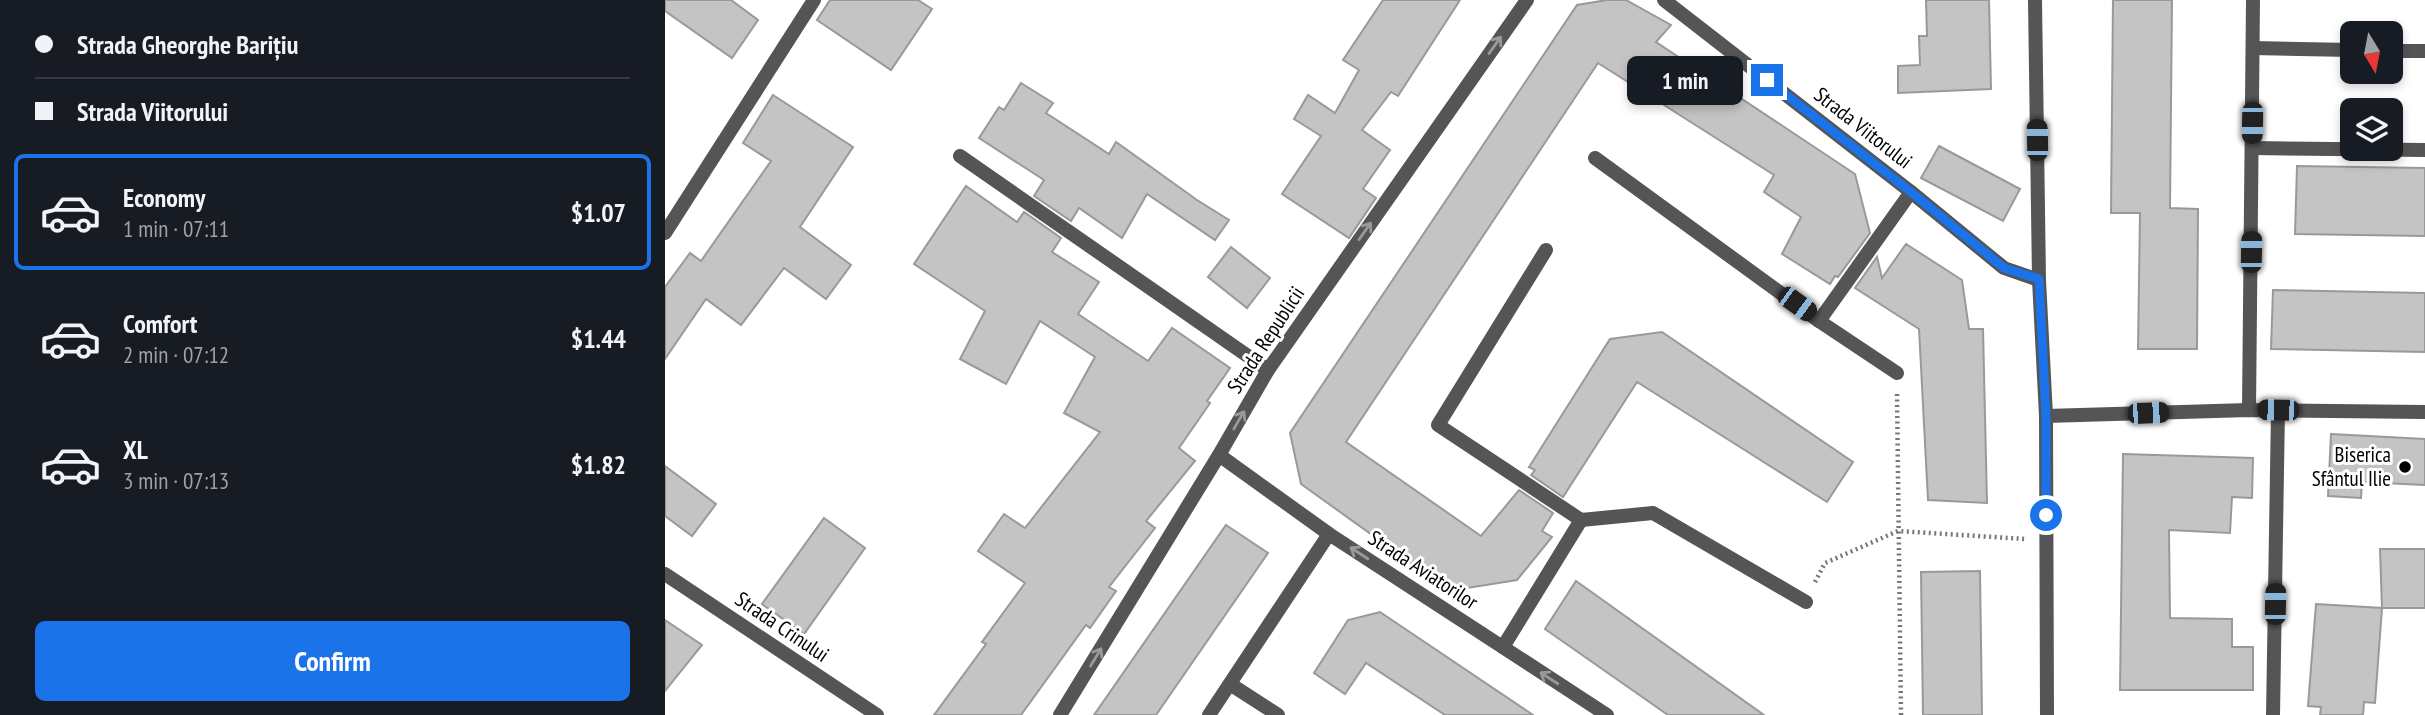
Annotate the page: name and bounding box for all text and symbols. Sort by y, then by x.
north arrow [2340,21,2403,84]
map controls [2340,21,2403,161]
text: Strada Gheorghe Barițiu [77,28,298,61]
one-way arrow [1488,36,1502,55]
callout: 1 min [1627,56,1743,104]
route end [1751,64,1783,96]
text: 1 min [1662,66,1708,95]
street label: Strada Viitorului [1809,81,1918,174]
text: Strada Viitorului [77,95,228,128]
button: layers [2340,98,2403,161]
car [2242,102,2263,144]
car [2027,119,2048,161]
icon: car [39,181,102,244]
text: Economy [123,181,205,214]
text: $1.07 [571,196,626,229]
text: 1 min · 07:11 [123,214,229,243]
one-way arrow [1358,222,1372,241]
car [2241,231,2262,273]
street label: Strada Republicii [1221,281,1310,398]
car [1774,283,1821,325]
icon: car [39,307,102,370]
text: Comfort [123,307,197,340]
text: $1.44 [571,322,626,355]
text: 2 min · 07:12 [123,340,229,369]
car [2257,399,2300,421]
car [2127,402,2170,424]
one-way arrow [1232,411,1246,431]
icon: car [39,433,102,496]
text: XL [123,433,148,466]
place label: Biserica Sfântul Ilie [2312,441,2391,492]
text: $1.82 [571,448,626,481]
marker: Biserica Sfântul Ilie [2397,459,2413,475]
text: 3 min · 07:13 [123,466,229,495]
route start [2030,499,2062,531]
street label: Strada Aviatorilor [1363,524,1483,615]
one-way arrow [1350,546,1369,561]
car [2265,583,2286,625]
street label: Strada Crinului [730,585,834,668]
button: Confirm [35,621,630,701]
one-way arrow [1089,647,1103,667]
one-way arrow [1540,670,1560,684]

